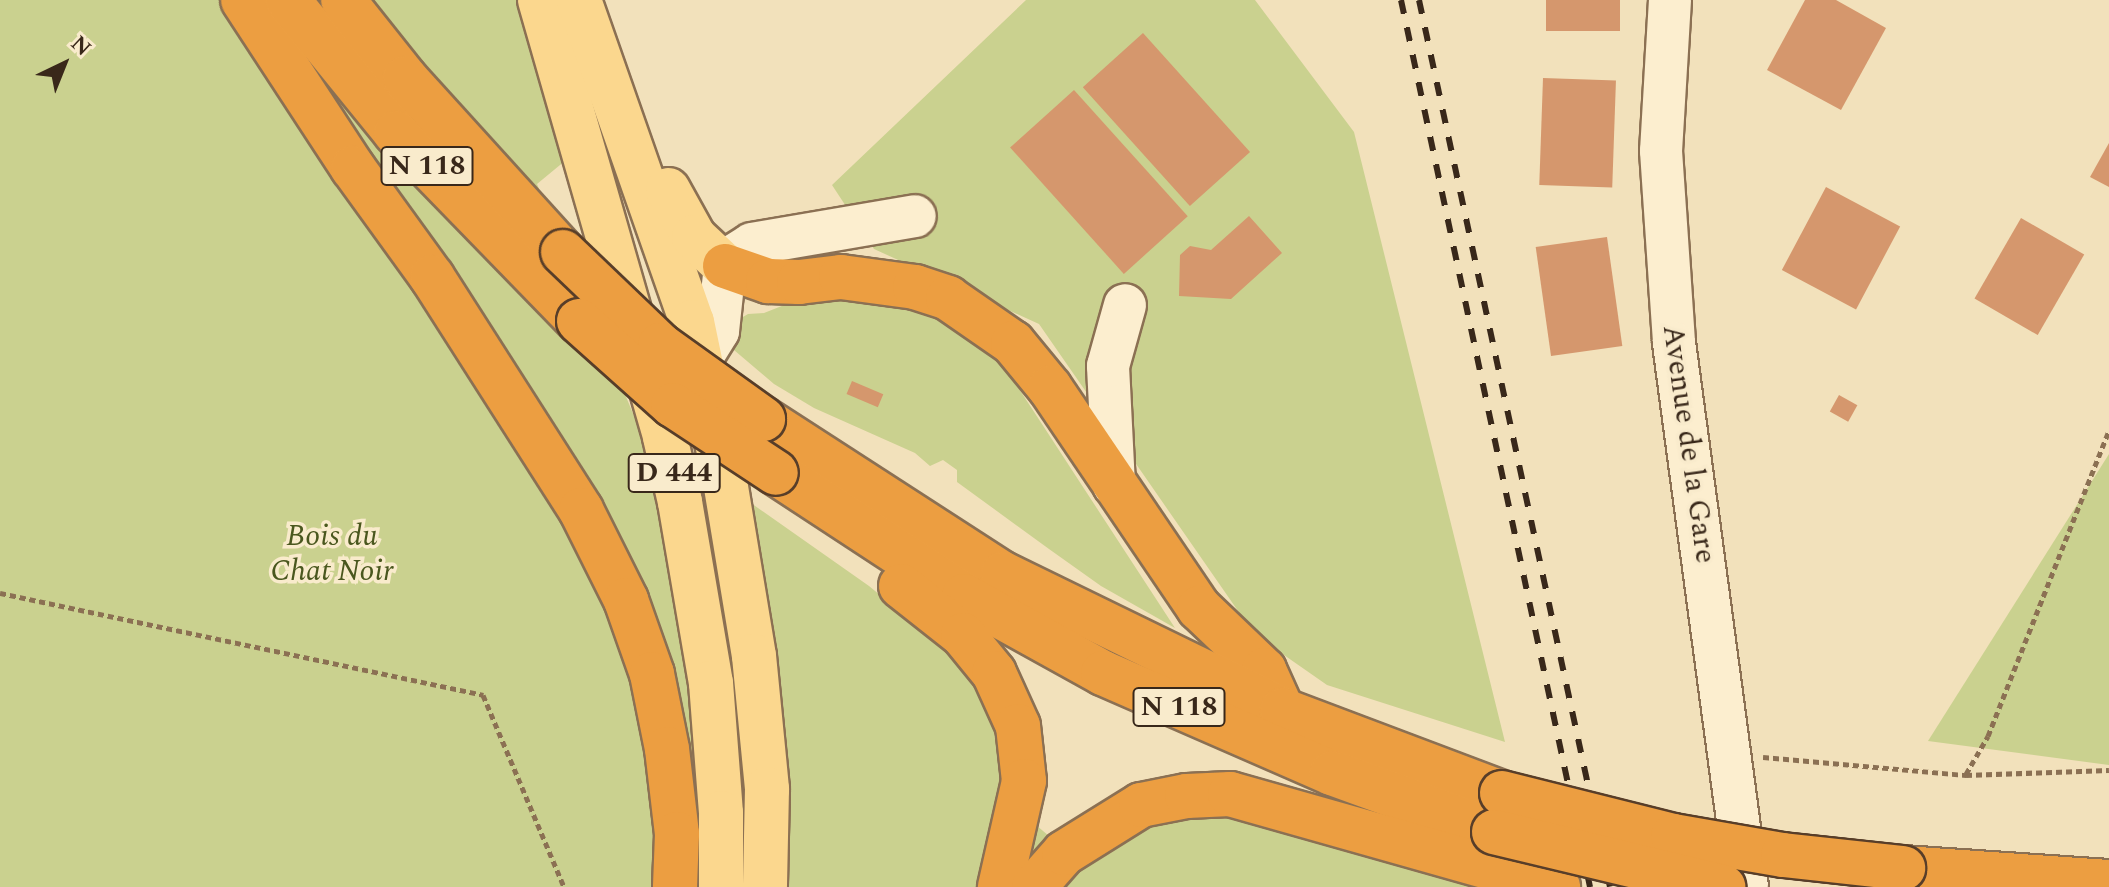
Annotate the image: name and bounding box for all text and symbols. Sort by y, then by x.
north arrow [24,24,104,104]
text: N [63,28,99,64]
road number: N 118 [379,142,475,190]
street label: Avenue de la Gare [1654,322,1724,566]
road number: D 444 [626,449,722,497]
park label: Bois du Chat Noir [270,518,394,588]
road number: N 118 [1131,683,1227,731]

